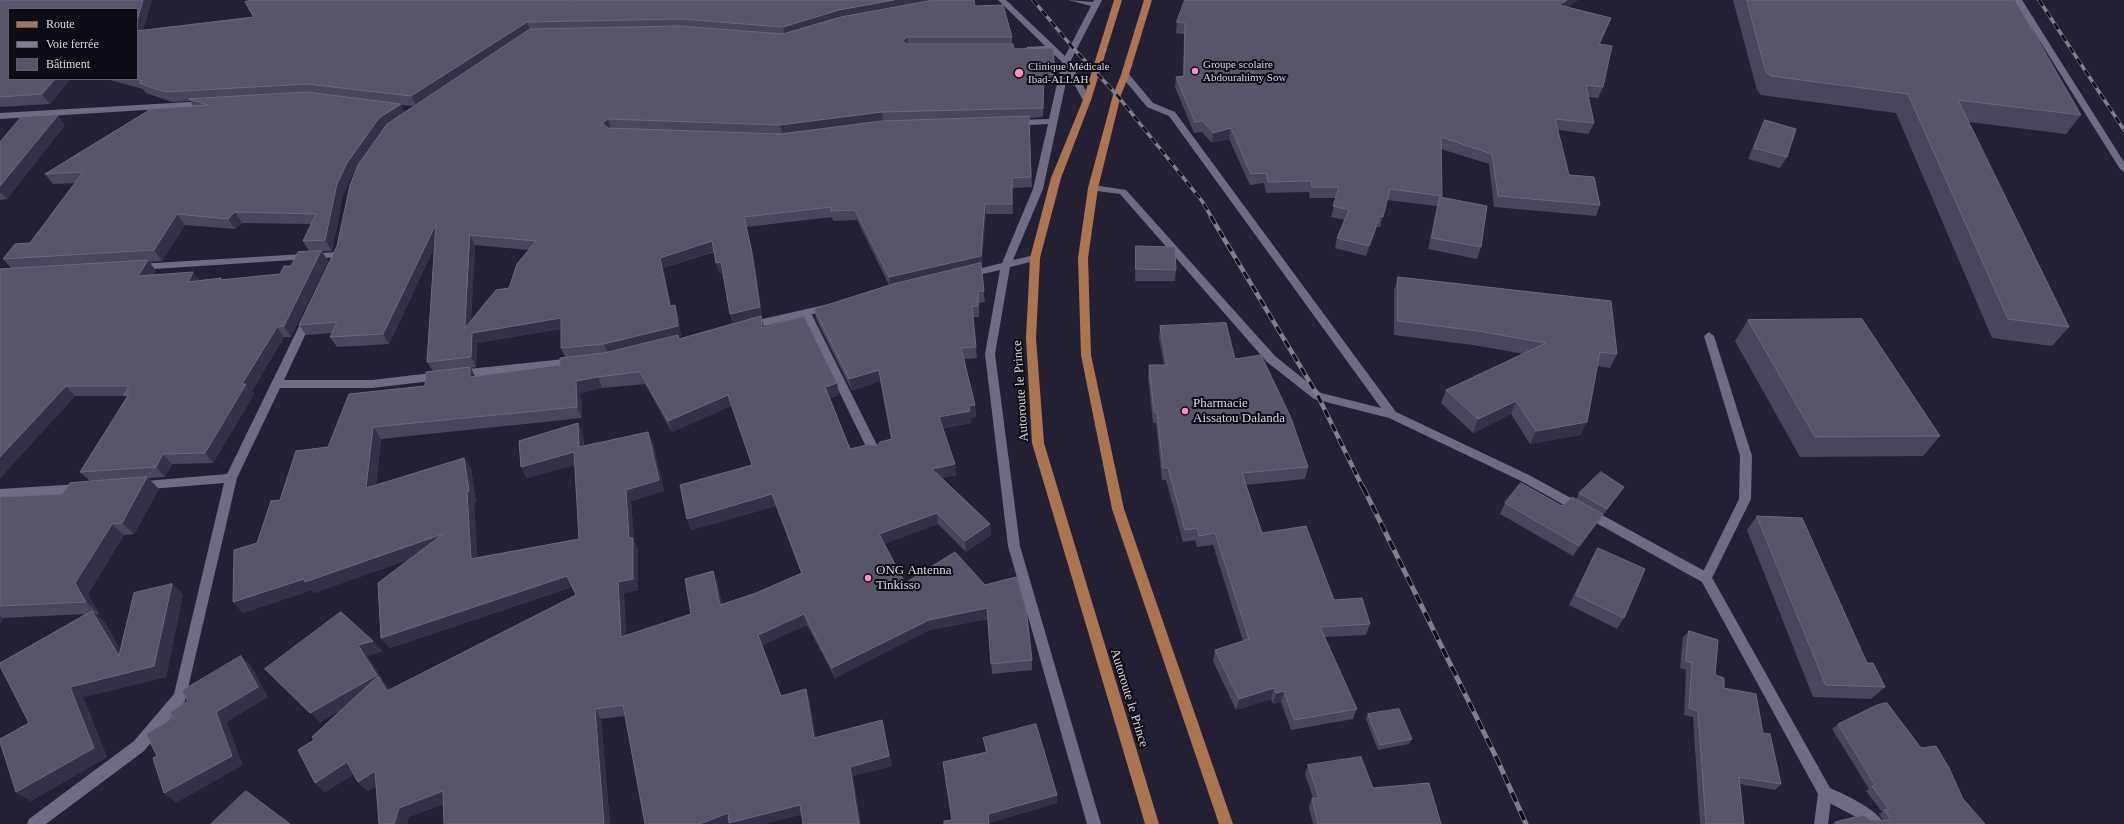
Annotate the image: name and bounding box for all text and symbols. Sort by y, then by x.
legend [8,8,138,80]
text: Route [46,17,75,31]
text: Voie ferrée [46,37,99,51]
text: Bâtiment [46,57,90,71]
place label: Groupe scolaire Abdourahimy Sow [1203,58,1286,84]
place label: Clinique Médicale Ibad-ALLAH [1028,60,1110,86]
marker: Groupe scolaire Abdourahimy Sow [1190,66,1200,76]
marker: Clinique Médicale Ibad-ALLAH [1013,67,1025,79]
street label: Autoroute le Prince [1010,340,1032,442]
place label: Pharmacie Aissatou Dalanda [1193,396,1285,427]
marker: Pharmacie Aissatou Dalanda [1180,406,1190,416]
place label: ONG Antenna Tinkisso [876,563,951,594]
marker: ONG Antenna Tinkisso [863,573,873,583]
street label: Autoroute le Prince [1107,647,1151,749]

